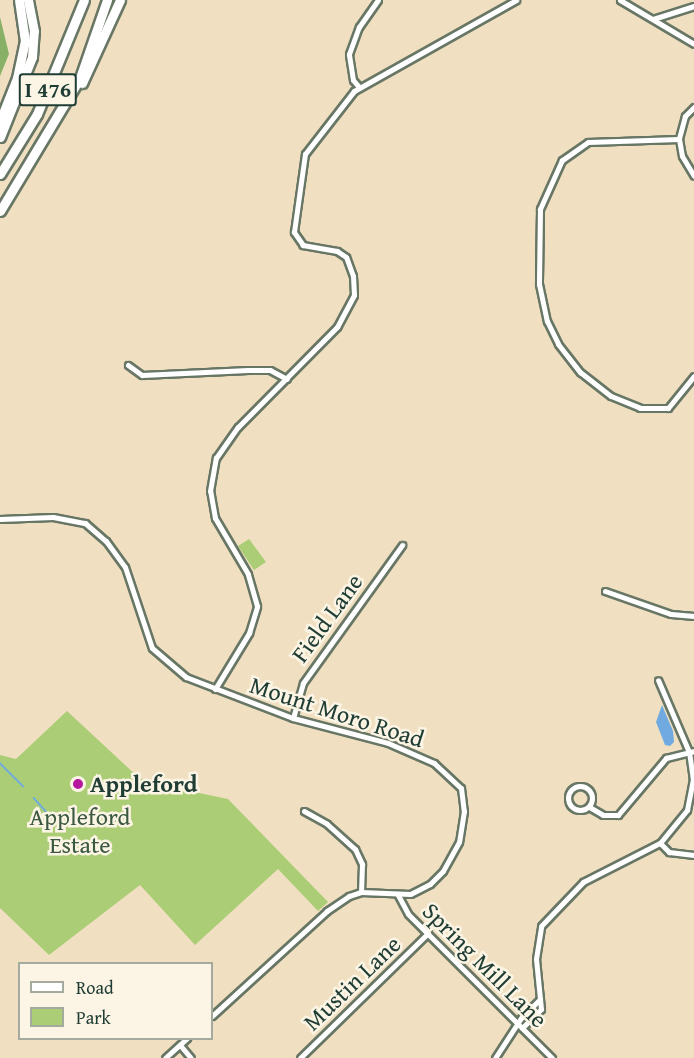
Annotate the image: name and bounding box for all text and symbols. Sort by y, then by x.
road number: I 476 [18,71,78,109]
street label: Field Lane [285,568,369,668]
street label: Mount Moro Road [246,670,428,754]
place label: Appleford [90,770,198,798]
marker: Appleford [71,777,85,791]
park label: Appleford Estate [30,803,130,859]
street label: Spring Mill Lane [416,896,554,1034]
street label: Mustin Lane [297,930,407,1036]
legend [18,962,213,1040]
text: Road [76,974,114,1001]
text: Park [76,1004,111,1031]

